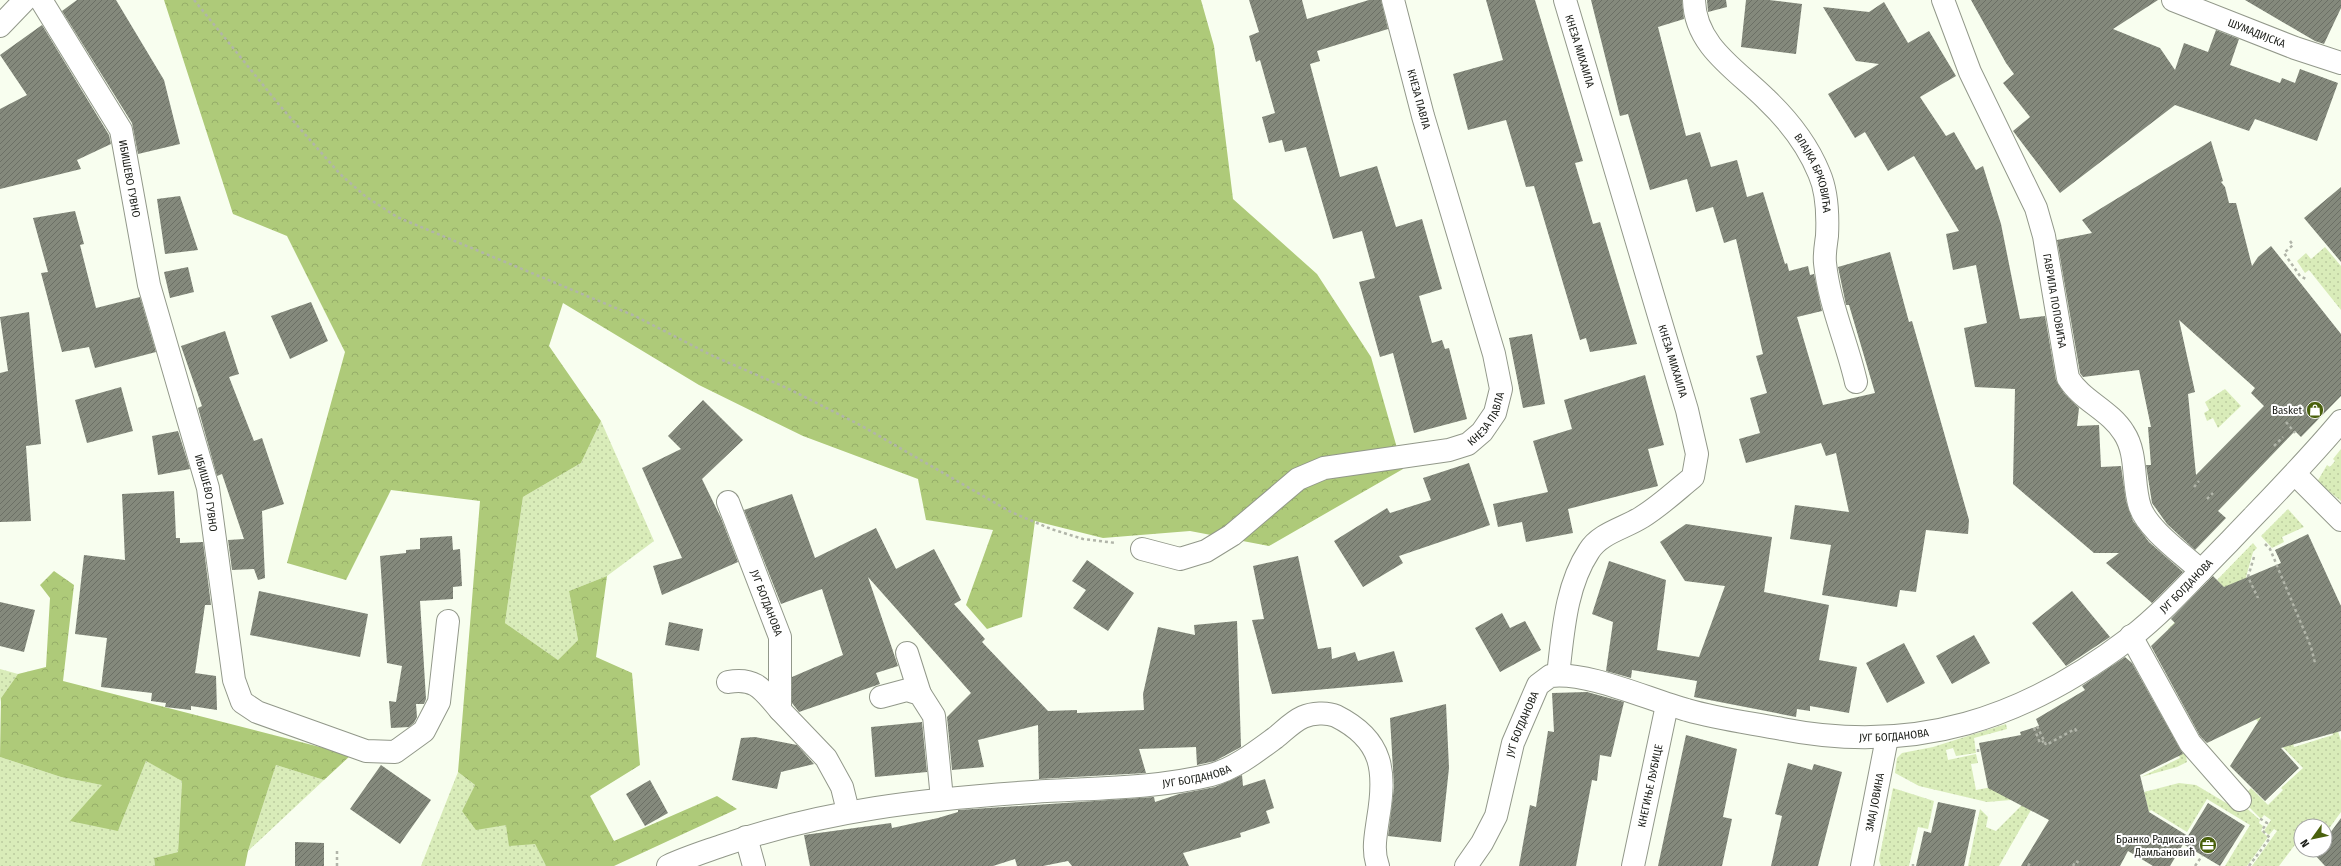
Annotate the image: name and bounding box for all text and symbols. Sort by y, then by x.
street label: КНЕЗА МИХАИЛА [1562,13,1597,89]
street label: ШУМАДИЈСКА [2226,16,2288,51]
street label: КНЕЗА ПАВЛА [1404,68,1433,131]
street label: ВЛАЈКА БРКОВИЋА [1791,131,1833,214]
street label: ИБИШЕВО ГУВНО [116,139,143,219]
street label: ГАВРИЛА ПОПОВИЋА [2040,253,2069,350]
street label: КНЕЗА МИХАИЛА [1655,323,1690,399]
street label: КНЕЗА ПАВЛА [1465,391,1507,449]
shop icon: Basket [2305,400,2325,420]
place label: Basket [2272,404,2302,417]
street label: ИБИШЕВО ГУВНО [191,453,220,533]
street label: ЈУГ БОГДАНОВА [2157,556,2216,616]
street label: ЈУГ БОГДАНОВА [748,568,785,638]
street label: ЈУГ БОГДАНОВА [1504,689,1542,759]
street label: ЈУГ БОГДАНОВА [1859,726,1930,744]
street label: КНЕГИЊЕ ЉУБИЦЕ [1635,743,1666,829]
street label: ЈУГ БОГДАНОВА [1162,762,1233,791]
street label: ЗМАЈ ЈОВИНА [1863,772,1887,833]
north arrow [2293,818,2333,858]
place label: Бранко Радисава Дамљановић [2116,833,2195,859]
office icon: Бранко Радисава Дамљановић [2198,835,2218,855]
text: N [2298,837,2312,849]

